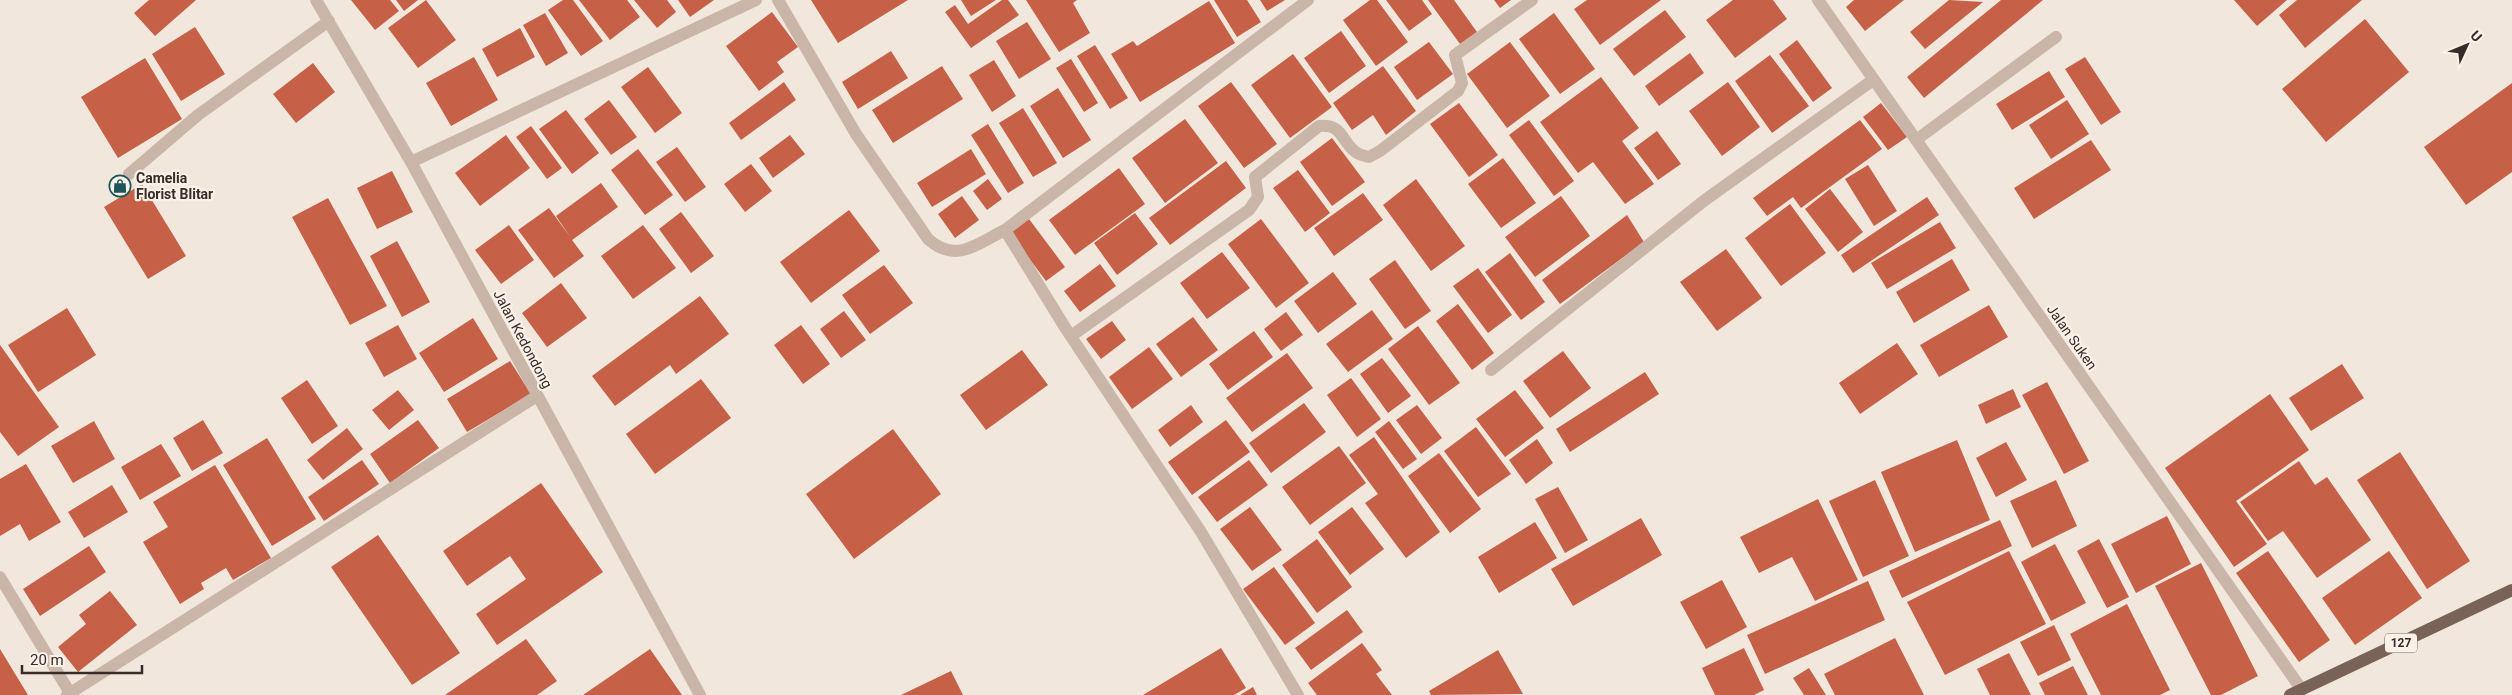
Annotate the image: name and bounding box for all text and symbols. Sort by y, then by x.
north arrow [2442,20,2492,70]
text: U [2467,27,2485,45]
place label: Camelia Florist Blitar [136,170,213,202]
shop icon: Camelia Florist Blitar [108,174,132,198]
street label: Jalan Kedondong [490,287,556,391]
street label: Jalan Suken [2044,301,2100,373]
road number: 127 [2385,634,2417,652]
scale bar [22,642,142,674]
text: 20 m [30,651,64,669]

